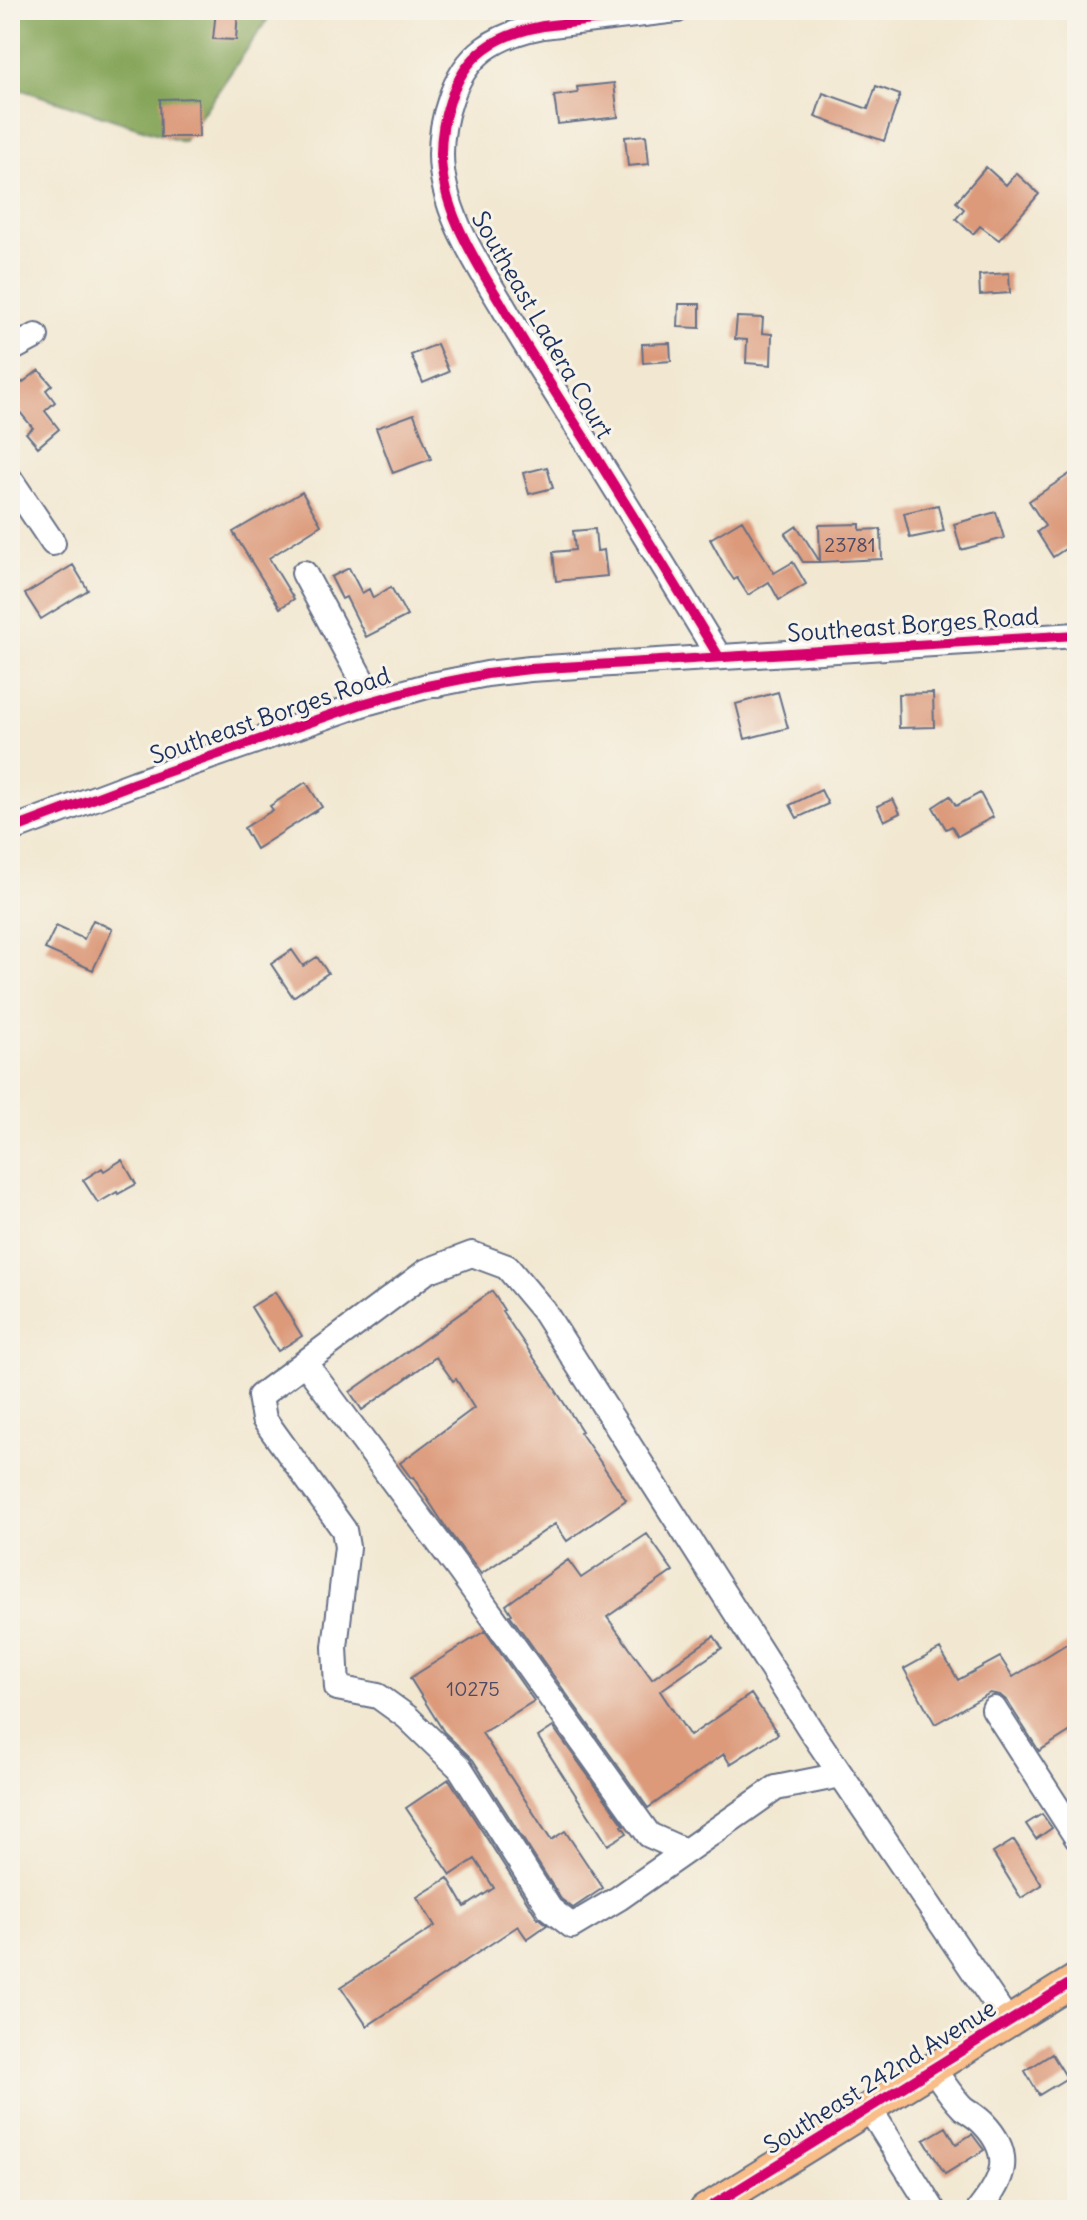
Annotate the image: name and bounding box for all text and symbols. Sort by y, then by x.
street label: Southeast Ladera Court [466,206,620,443]
house number: 23781 [824,532,876,557]
street label: Southeast Borges Road [786,600,1040,648]
street label: Southeast Borges Road [146,660,394,770]
house number: 10275 [446,1676,500,1701]
street label: Southeast 242nd Avenue [758,1992,1001,2160]

